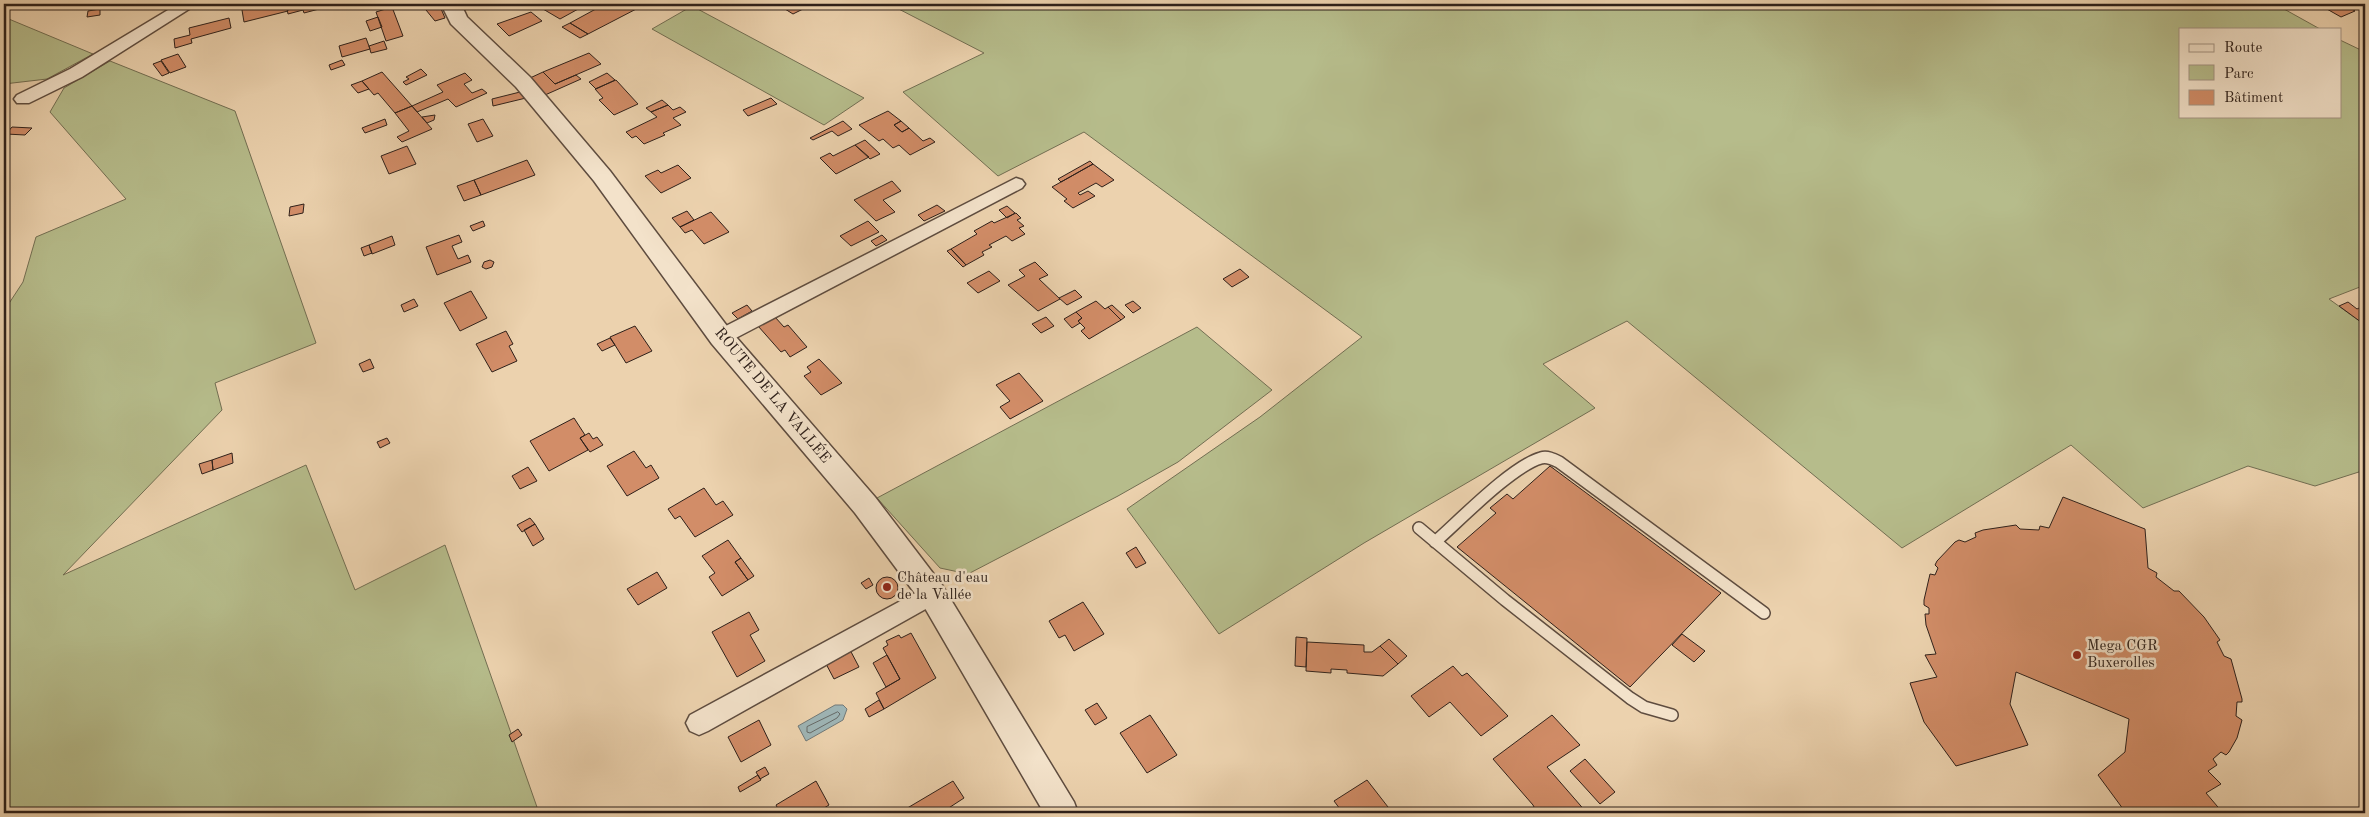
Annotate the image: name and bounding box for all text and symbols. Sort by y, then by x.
legend [2179,28,2342,118]
text: Route [2224,41,2262,56]
text: Parc [2224,67,2254,82]
text: Bâtiment [2224,91,2283,106]
street label: ROUTE DE LA VALLÉE [711,324,835,466]
place label: Château d'eau de la Vallée [897,571,988,603]
marker: Château d'eau de la Vallée [881,581,893,593]
place label: Mega CGR Buxerolles [2087,639,2158,671]
marker: Mega CGR Buxerolles [2071,649,2083,661]

